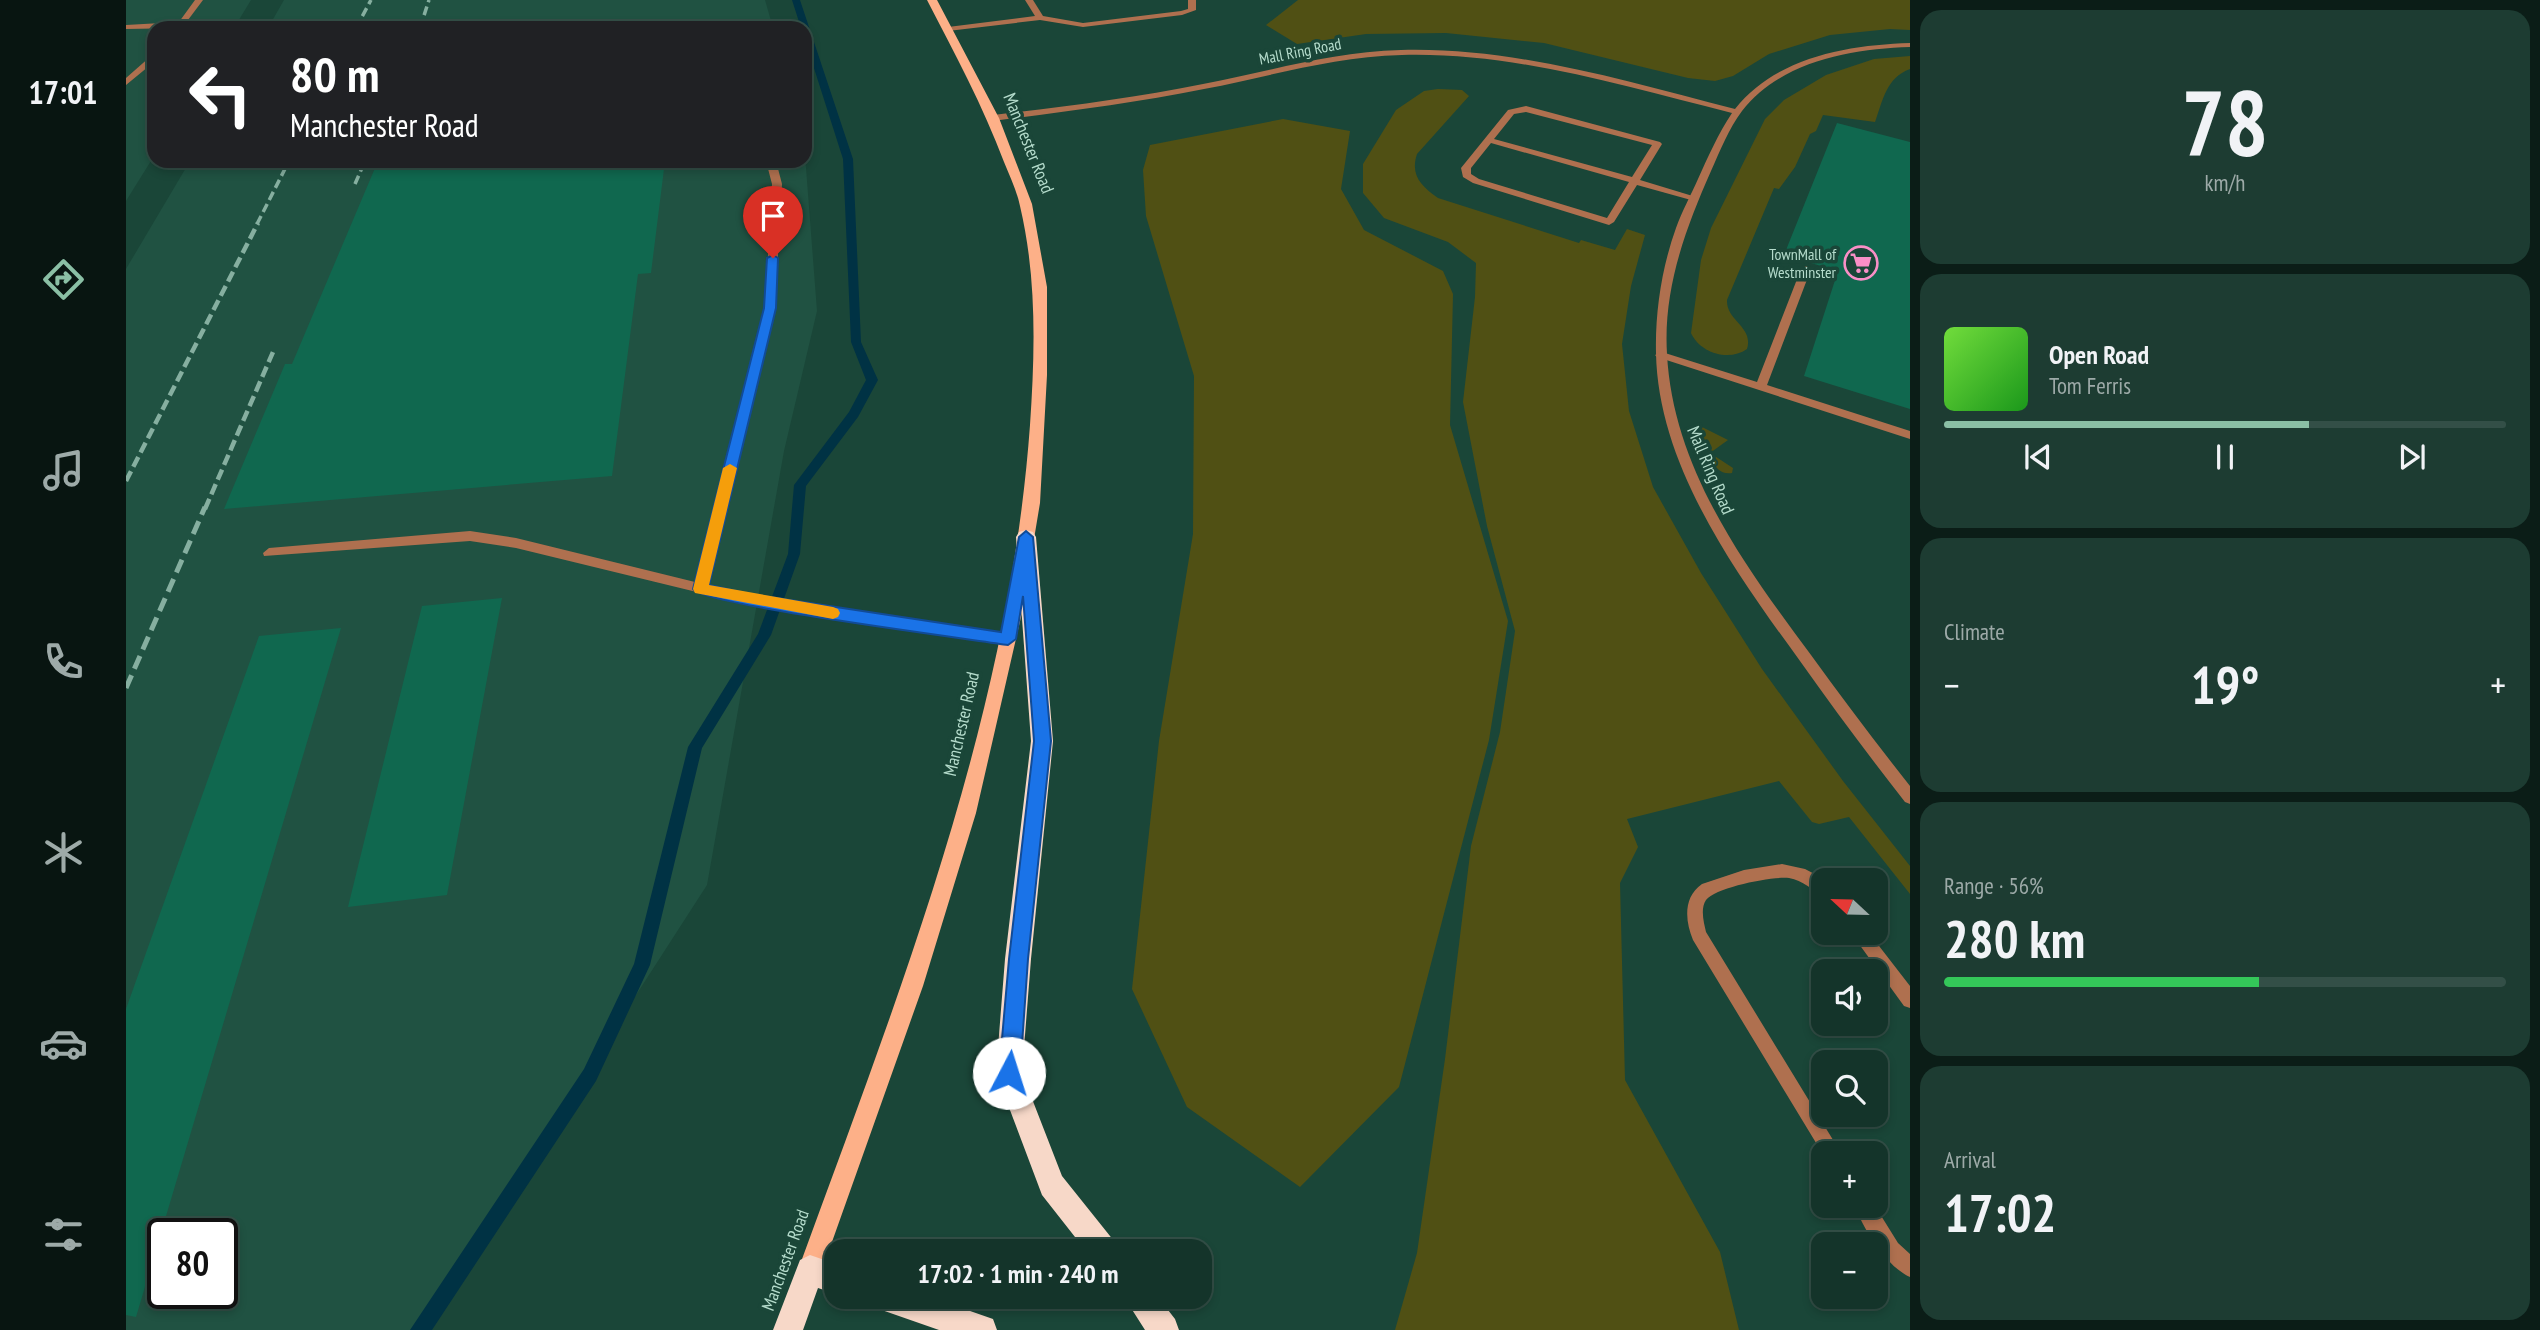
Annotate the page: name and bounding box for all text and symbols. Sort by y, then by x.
street label: Mall Ring Road [1257,33,1343,69]
text: 80 m [290,42,379,106]
icon: left [175,49,266,140]
text: 78 [2182,63,2269,181]
text: 17:01 [28,71,98,113]
street label: Manchester Road [998,90,1060,196]
text: Manchester Road [290,104,479,146]
text: km/h [2205,168,2245,197]
pin [743,186,803,258]
icon: arrive [754,197,792,235]
place label: TownMall of Westminster [1768,244,1837,282]
supermarket icon: TownMall of Westminster [1842,244,1880,282]
icon: directions [39,255,88,304]
text: Open Road [2049,338,2149,371]
text: Tom Ferris [2049,371,2131,400]
street label: Mall Ring Road [1682,422,1740,518]
icon: previous [2019,438,2057,476]
icon: pause [2206,438,2244,476]
icon: next [2393,438,2431,476]
icon: music [39,446,88,495]
text: Climate [1944,617,2005,646]
icon: phone [39,637,88,686]
text: 19° [2191,651,2259,718]
text: − [1944,660,1960,709]
text: + [2490,660,2506,709]
street label: Manchester Road [938,670,984,778]
icon: climate [39,828,88,877]
north arrow [1811,868,1888,945]
map controls [1811,868,1888,1309]
text: Range · 56% [1944,871,2044,900]
text: 280 km [1944,905,2085,972]
button: sound [1811,959,1888,1036]
icon: car [39,1019,88,1068]
position arrow [972,1036,1046,1110]
button: search [1811,1050,1888,1127]
button: + [1811,1141,1888,1218]
text: Arrival [1944,1145,1996,1174]
text: 17:02 [1944,1179,2056,1246]
street label: Manchester Road [756,1206,814,1314]
icon: filters [39,1210,88,1259]
speed limit sign: 80 [147,1218,238,1309]
button: − [1811,1232,1888,1309]
text: 17:02 · 1 min · 240 m [918,1257,1118,1290]

